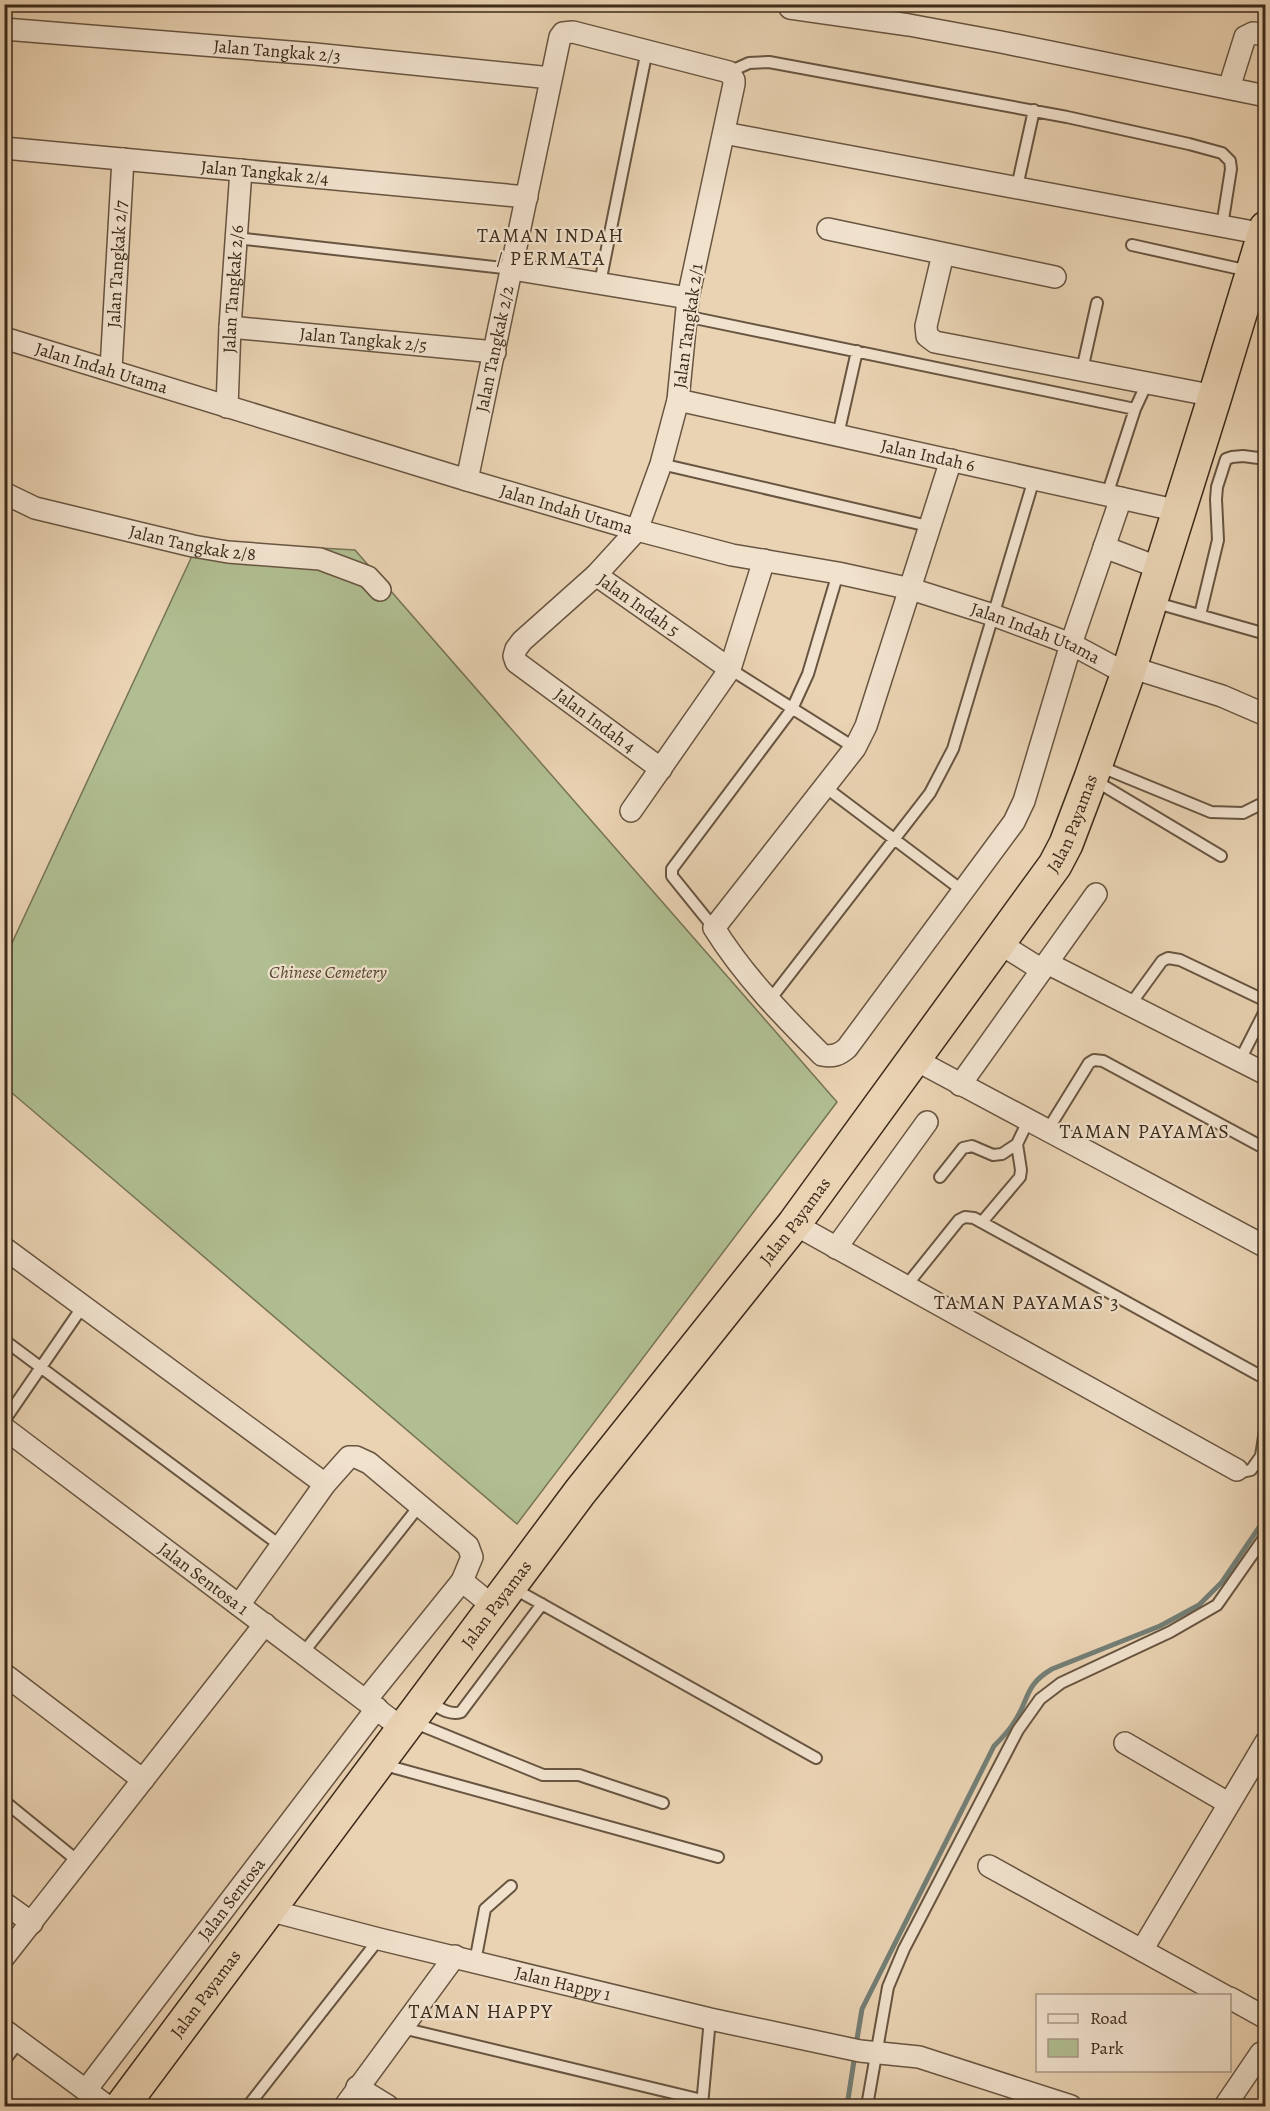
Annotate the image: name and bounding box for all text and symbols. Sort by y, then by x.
street label: Jalan Tangkak 2/3 [212,34,342,69]
street label: Jalan Tangkak 2/4 [200,155,330,190]
street label: Jalan Tangkak 2/7 [101,199,133,329]
district label: TAMAN INDAH / PERMATA [477,222,625,272]
street label: Jalan Tangkak 2/6 [217,224,249,354]
street label: Jalan Tangkak 2/1 [667,262,709,390]
street label: Jalan Tangkak 2/2 [470,283,520,414]
street label: Jalan Tangkak 2/5 [299,322,428,358]
street label: Jalan Indah Utama [32,336,171,400]
street label: Jalan Indah 6 [879,433,977,477]
street label: Jalan Indah Utama [497,478,636,540]
street label: Jalan Tangkak 2/8 [127,519,257,566]
street label: Jalan Indah 5 [593,568,684,642]
street label: Jalan Indah Utama [968,597,1105,670]
street label: Jalan Indah 4 [550,682,641,758]
street label: Jalan Payamas [1041,771,1103,878]
park label: Chinese Cemetery [269,960,387,984]
district label: TAMAN PAYAMAS [1060,1118,1230,1145]
street label: Jalan Payamas [754,1172,836,1270]
district label: TAMAN PAYAMAS 3 [934,1289,1120,1316]
street label: Jalan Sentosa 1 [153,1537,254,1620]
street label: Jalan Payamas [455,1555,537,1653]
street label: Jalan Sentosa [192,1852,271,1945]
street label: Jalan Payamas [165,1945,247,2043]
street label: Jalan Happy 1 [512,1960,613,2007]
legend [1036,1994,1231,2072]
district label: TAMAN HAPPY [409,1998,553,2025]
text: Road [1090,2006,1128,2030]
text: Park [1090,2036,1124,2060]

